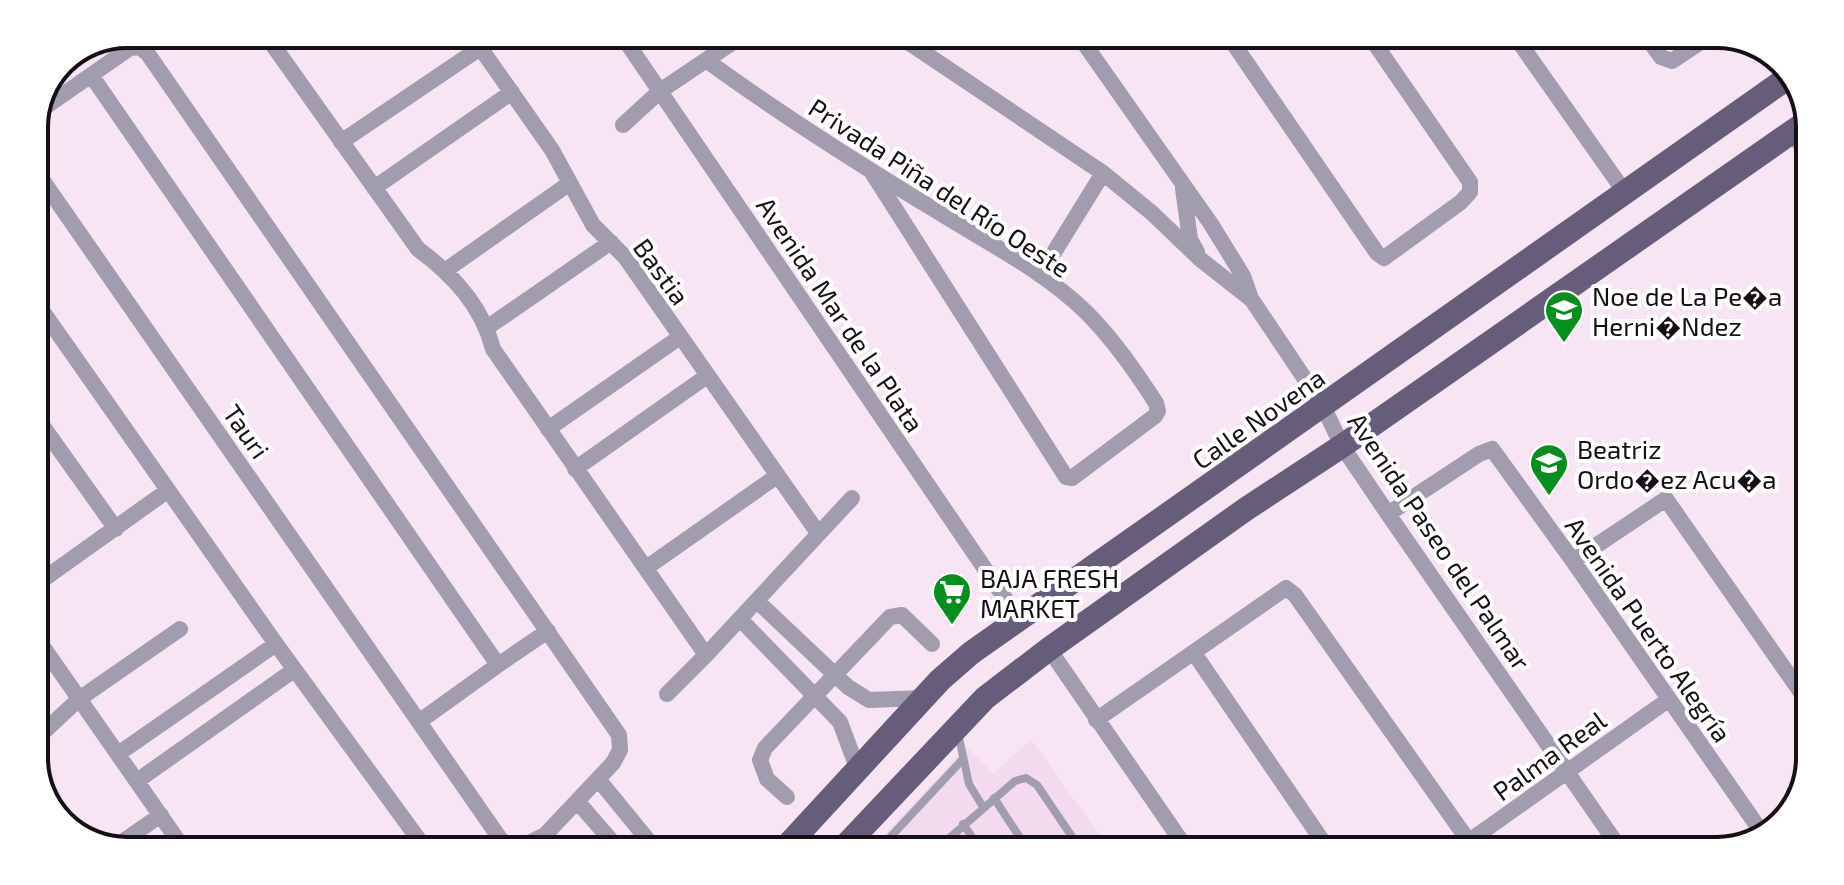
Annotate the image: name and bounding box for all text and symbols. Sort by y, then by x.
street label: Privada Piña del Río Oeste [804,91,1076,283]
street label: Avenida Mar de la Plata [751,191,931,437]
street label: Bastia [628,232,696,310]
place label: Noe de La Pe�a Herni�Ndez [1592,280,1782,341]
school or university icon: Noe de La Pe�a Herni�Ndez [1543,289,1585,344]
street label: Calle Novena [1186,361,1330,475]
street label: Tauri [217,398,277,464]
street label: Avenida Paseo del Palmar [1342,407,1538,675]
place label: Beatriz Ordo�ez Acu�a [1577,433,1777,494]
school or university icon: Beatriz Ordo�ez Acu�a [1528,442,1570,497]
street label: Avenida Puerto Alegría [1560,510,1738,748]
place label: BAJA FRESH MARKET [980,562,1119,623]
supermarket icon: BAJA FRESH MARKET [931,571,973,626]
street label: Palma Real [1487,704,1612,806]

